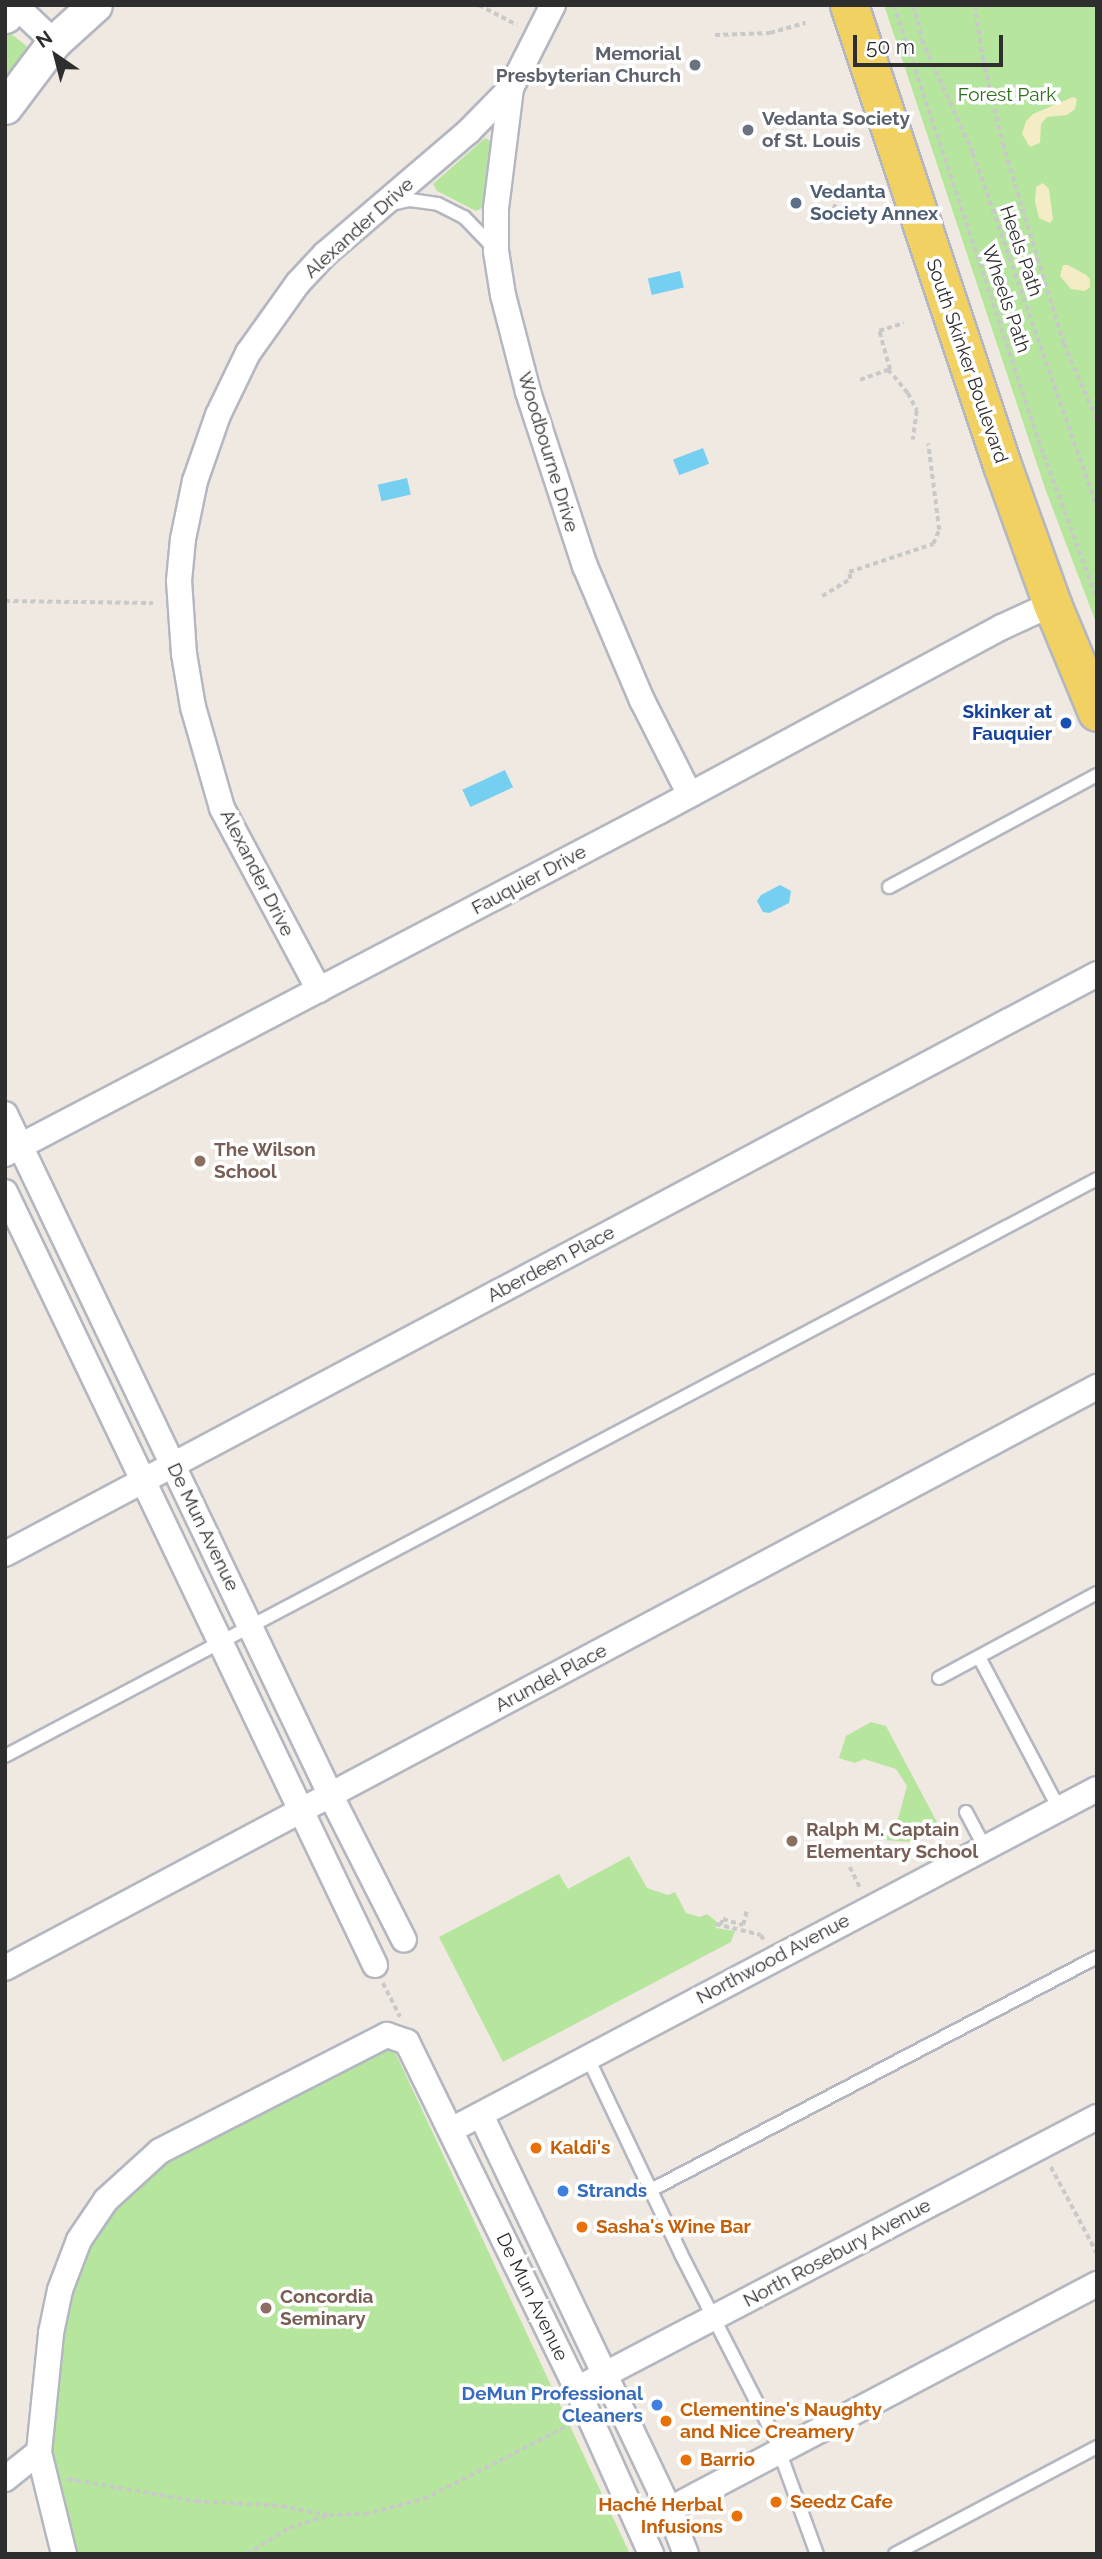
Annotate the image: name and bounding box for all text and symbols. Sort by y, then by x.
north arrow [21,21,91,91]
scale bar [857,21,1007,65]
text: N [32,26,56,52]
text: 50 m [866,34,915,59]
place label: Memorial Presbyterian Church [496,43,681,87]
marker: Memorial Presbyterian Church [687,57,703,73]
park label: Forest Park [958,84,1056,106]
place label: Vedanta Society of St. Louis [762,108,910,152]
marker: Vedanta Society of St. Louis [740,122,756,138]
street label: Alexander Drive [300,173,418,283]
place label: Vedanta Society Annex [810,181,939,225]
marker: Vedanta Society Annex [788,195,804,211]
street label: Heels Path [995,202,1047,300]
street label: Wheels Path [977,242,1035,356]
street label: South Skinker Boulevard [921,256,1013,466]
street label: Woodbourne Drive [513,369,583,535]
place label: Skinker at Fauquier [962,701,1052,745]
marker: Skinker at Fauquier [1058,715,1074,731]
street label: Alexander Drive [215,806,299,940]
street label: Fauquier Drive [468,840,590,920]
place label: The Wilson School [214,1139,316,1183]
marker: The Wilson School [192,1153,208,1169]
street label: Aberdeen Place [483,1221,619,1307]
street label: De Mun Avenue [162,1459,244,1595]
street label: Arundel Place [491,1639,611,1717]
place label: Ralph M. Captain Elementary School [806,1819,979,1863]
marker: Ralph M. Captain Elementary School [784,1833,800,1849]
street label: Northwood Avenue [692,1909,854,2009]
place label: Kaldi's [550,2137,610,2159]
marker: Kaldi's [528,2140,544,2156]
place label: Strands [577,2180,647,2202]
marker: Strands [555,2183,571,2199]
street label: North Rosebury Avenue [739,2194,935,2312]
place label: Sasha's Wine Bar [596,2216,752,2238]
marker: Sasha's Wine Bar [574,2219,590,2235]
street label: De Mun Avenue [491,2229,573,2365]
place label: Concordia Seminary [280,2286,373,2330]
marker: Concordia Seminary [258,2300,274,2316]
place label: DeMun Professional Cleaners [462,2383,643,2427]
marker: DeMun Professional Cleaners [649,2397,665,2413]
place label: Clementine's Naughty and Nice Creamery [680,2399,882,2443]
marker: Clementine's Naughty and Nice Creamery [658,2413,674,2429]
place label: Barrio [700,2449,755,2471]
marker: Barrio [678,2452,694,2468]
place label: Seedz Cafe [790,2491,893,2513]
place label: Haché Herbal Infusions [598,2494,723,2538]
marker: Seedz Cafe [768,2494,784,2510]
marker: Haché Herbal Infusions [729,2508,745,2524]

